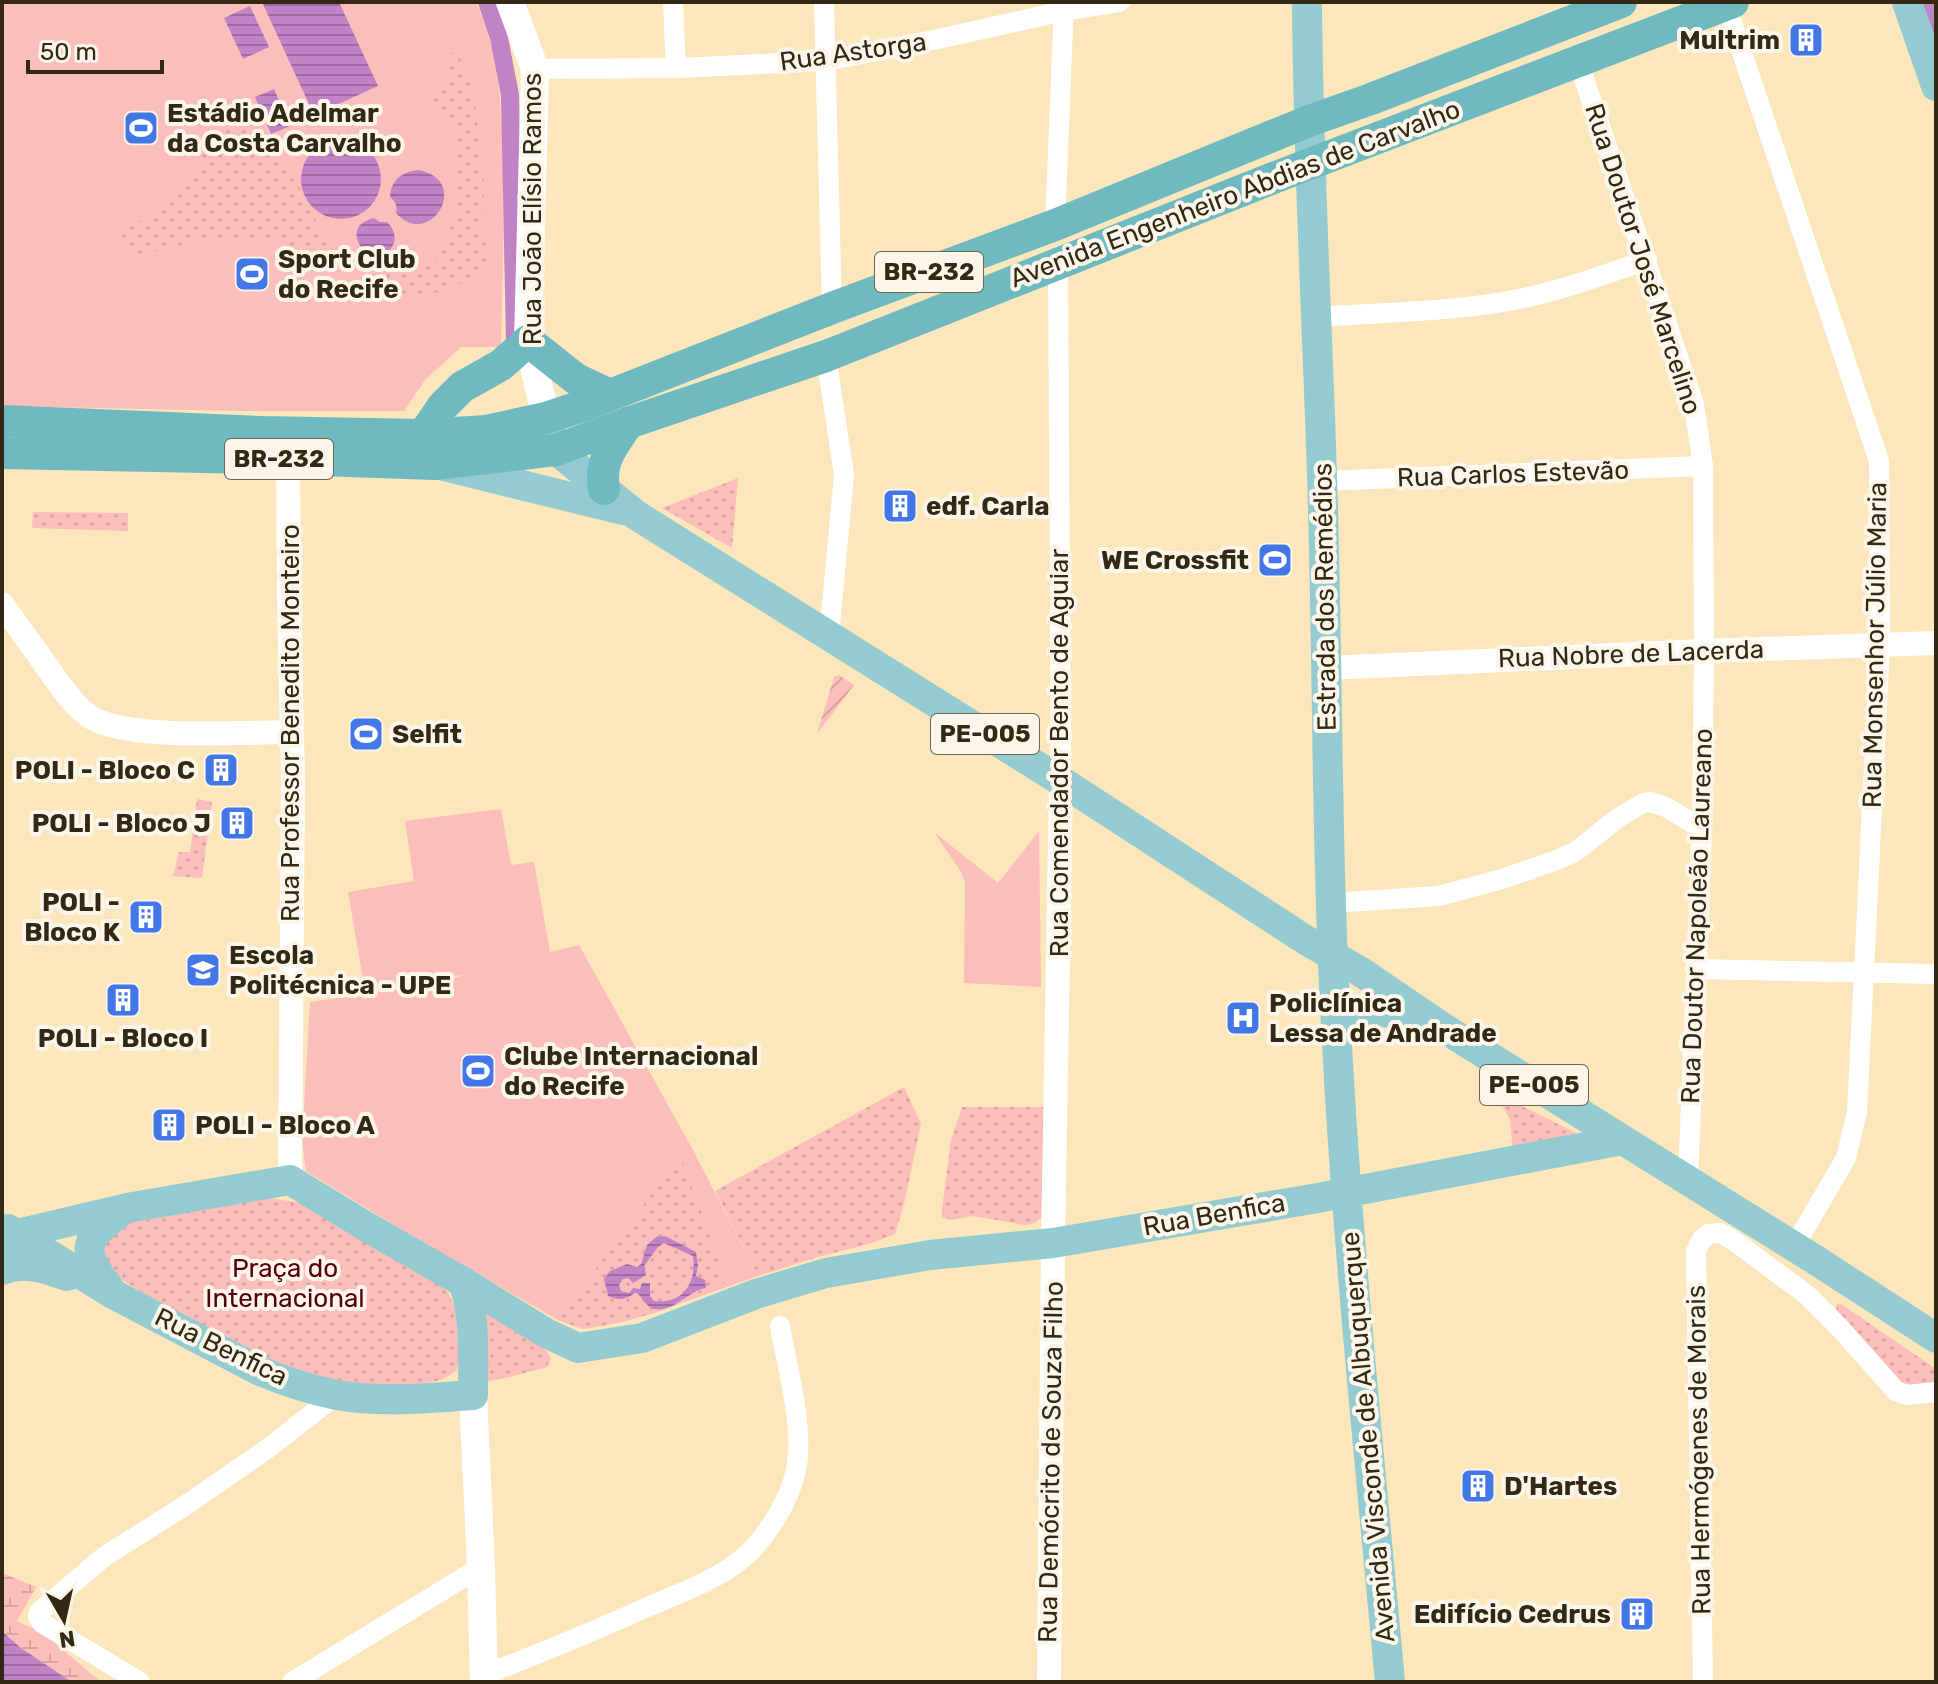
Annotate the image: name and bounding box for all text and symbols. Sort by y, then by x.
building icon: Multrim [1787,21,1825,59]
scale bar [28,24,162,74]
place label: Multrim [1679,25,1780,56]
street label: Rua Astorga [778,26,928,78]
text: 50 m [40,38,97,66]
street label: Rua João Elísio Ramos [517,73,548,345]
street label: Avenida Engenheiro Abdias de Carvalho [1006,94,1464,294]
place label: Estádio Adelmar da Costa Carvalho [167,98,402,159]
street label: Rua Doutor José Marcelino [1578,100,1708,418]
sports icon: Estádio Adelmar da Costa Carvalho [122,109,160,147]
place label: Sport Club do Recife [278,244,416,305]
road number: BR-232 [875,252,983,292]
sports icon: Sport Club do Recife [233,255,271,293]
road number: BR-232 [225,439,333,479]
street label: Rua Carlos Estevão [1396,454,1630,494]
street label: Estrada dos Remédios [1307,463,1343,731]
street label: Rua Monsenhor Júlio Maria [1857,482,1893,808]
building icon: edf. Carla [881,487,919,525]
place label: edf. Carla [926,491,1049,522]
street label: Rua Professor Benedito Monteiro [275,524,306,922]
sports icon: WE Crossfit [1256,541,1294,579]
place label: WE Crossfit [1101,545,1249,576]
street label: Rua Comendador Bento de Aguiar [1044,549,1075,957]
street label: Rua Nobre de Lacerda [1497,634,1765,674]
road number: PE-005 [931,714,1039,754]
sports icon: Selfit [347,715,385,753]
place label: Selfit [392,719,462,750]
street label: Rua Doutor Napoleão Laureano [1675,728,1719,1104]
building icon: POLI - Bloco C [202,751,240,789]
place label: POLI - Bloco C [15,755,195,786]
building icon: POLI - Bloco J [218,804,256,842]
place label: POLI - Bloco J [32,808,211,839]
place label: POLI - Bloco K [24,887,120,948]
building icon: POLI - Bloco K [127,898,165,936]
place label: Escola Politécnica - UPE [229,940,451,1001]
school or university icon: Escola Politécnica - UPE [184,951,222,989]
building icon: POLI - Bloco I [104,981,142,1019]
place label: Policlínica Lessa de Andrade [1269,988,1497,1049]
hospital icon: Policlínica Lessa de Andrade [1224,999,1262,1037]
place label: POLI - Bloco I [38,1023,208,1054]
place label: Clube Internacional do Recife [504,1041,758,1102]
sports icon: Clube Internacional do Recife [459,1052,497,1090]
road number: PE-005 [1480,1065,1588,1105]
building icon: POLI - Bloco A [150,1106,188,1144]
place label: POLI - Bloco A [195,1110,375,1141]
street label: Rua Benfica [1140,1187,1288,1243]
street label: Avenida Visconde de Albuquerque [1335,1230,1401,1644]
park label: Praça do Internacional [205,1253,365,1314]
street label: Rua Demócrito de Souza Filho [1032,1281,1070,1643]
street label: Rua Hermógenes de Morais [1681,1285,1717,1615]
street label: Rua Benfica [150,1302,292,1392]
building icon: D'Hartes [1459,1467,1497,1505]
place label: D'Hartes [1504,1471,1617,1502]
north arrow [24,1580,104,1660]
building icon: Edifício Cedrus [1618,1595,1656,1633]
place label: Edifício Cedrus [1414,1599,1611,1630]
text: N [57,1625,77,1654]

